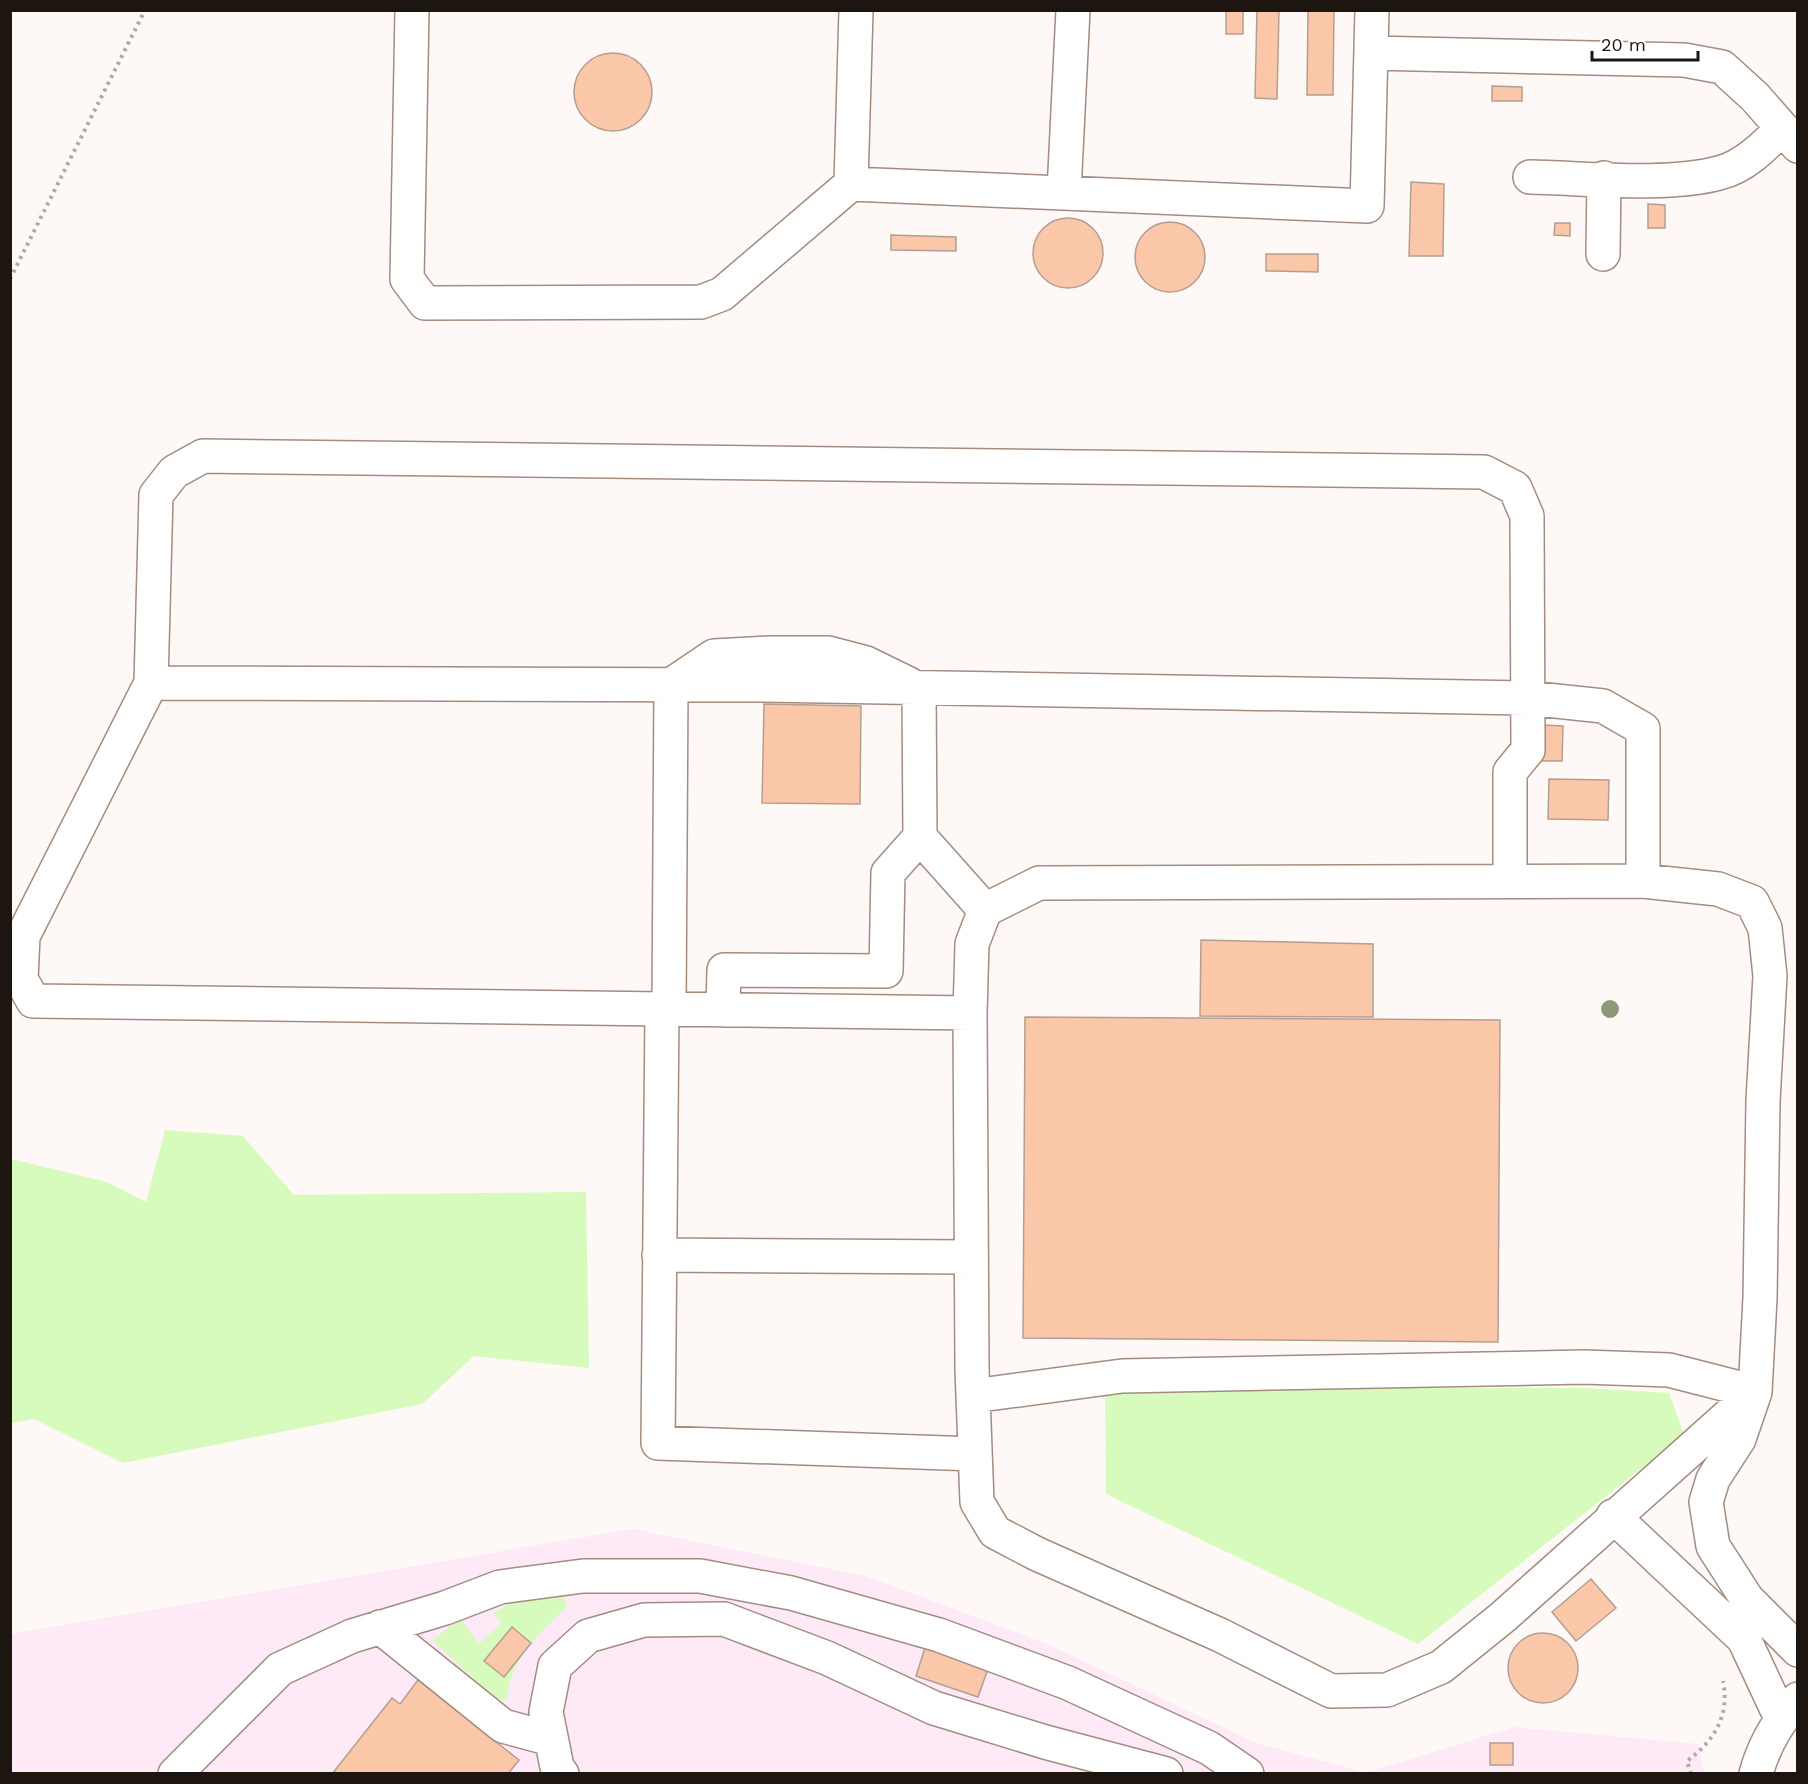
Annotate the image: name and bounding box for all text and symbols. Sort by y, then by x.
scale bar [1592,24,1698,62]
text: 20 m [1601,34,1646,55]

